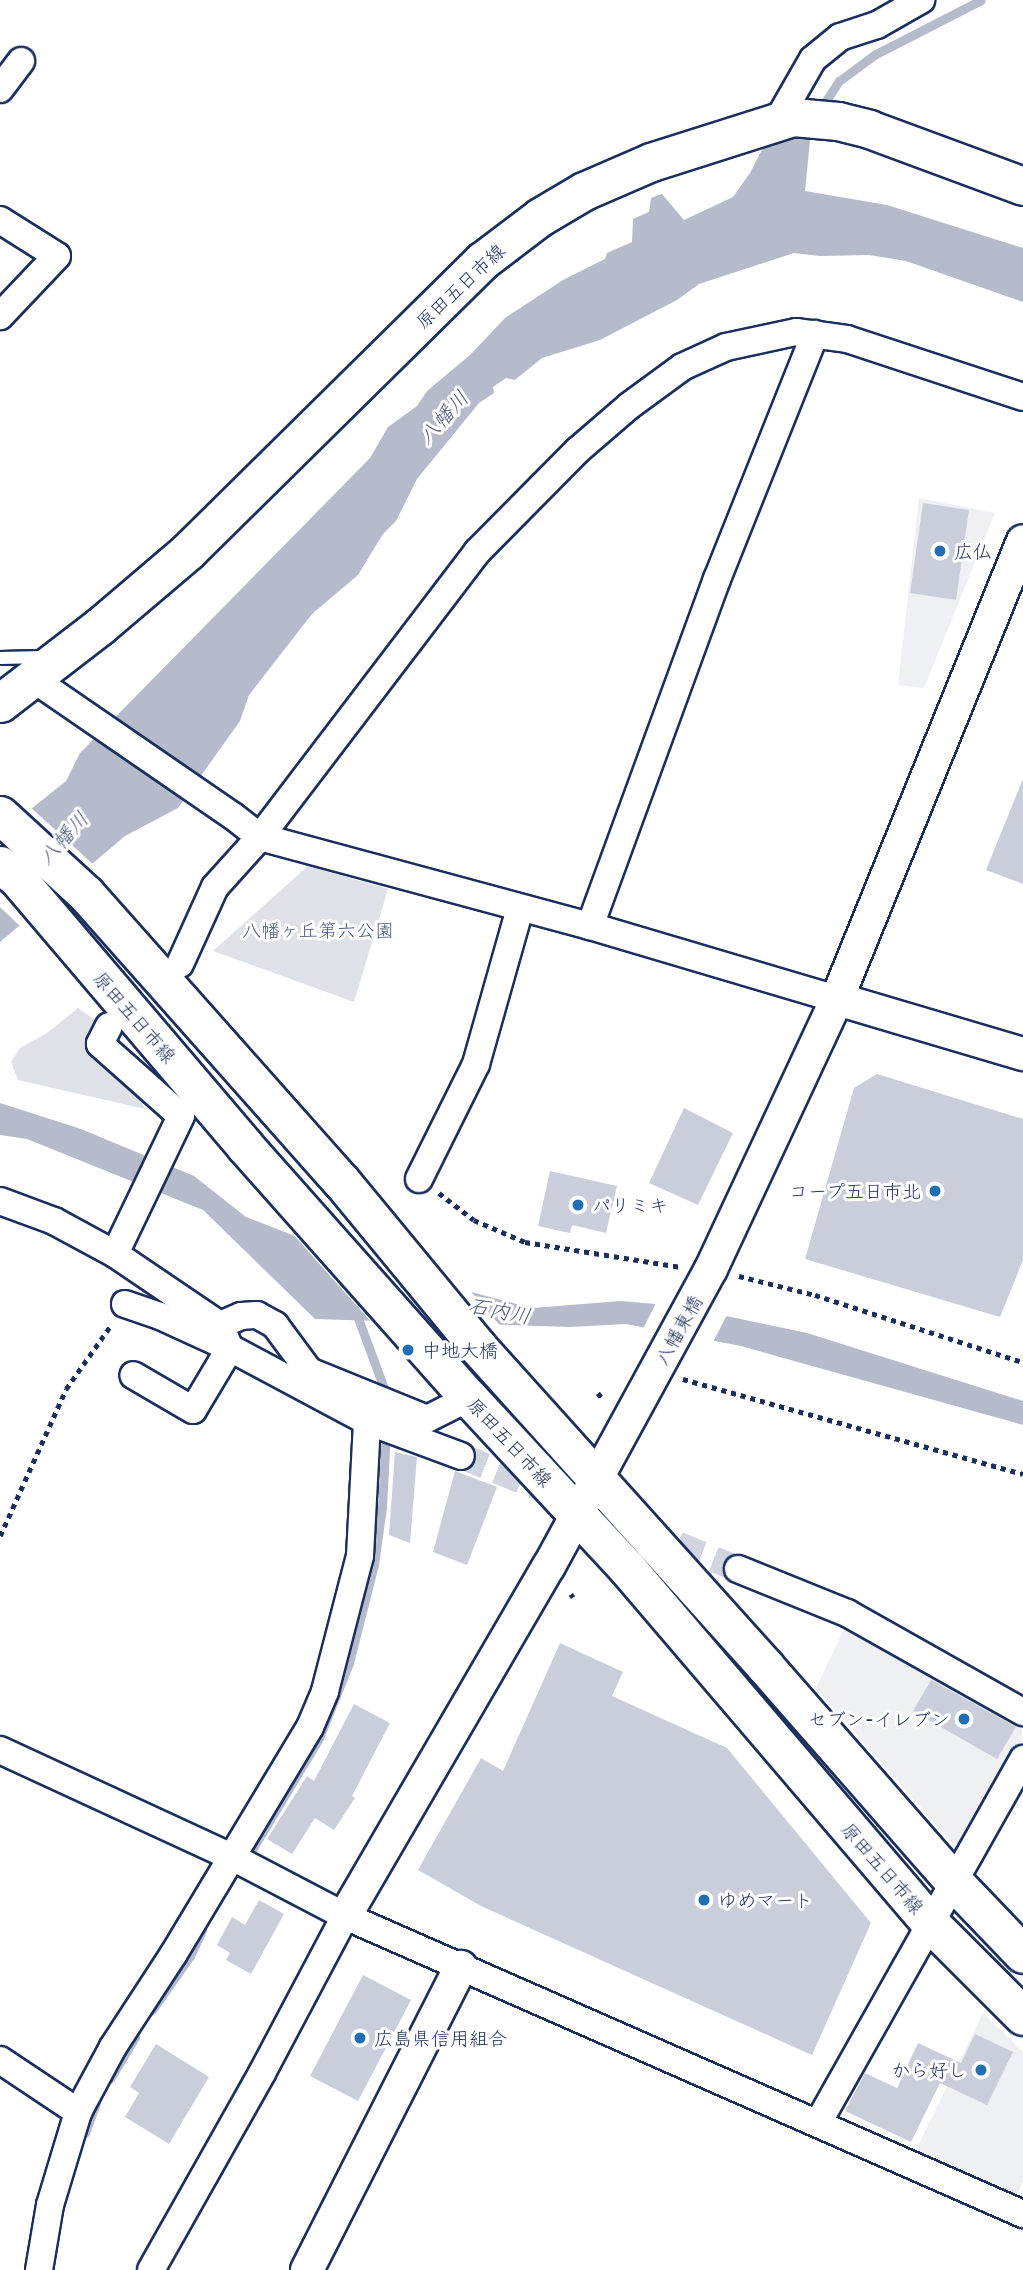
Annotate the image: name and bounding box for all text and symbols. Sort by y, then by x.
street label: 原田五日市線 [411,239,509,333]
water label: 八幡川 [412,384,472,448]
place label: 広仏 [954,540,992,562]
marker: 広仏 [932,543,948,559]
water label: 八幡川 [32,805,92,869]
park label: 八幡ヶ丘第六公園 [242,919,394,941]
street label: 原田五日市線 [89,967,181,1067]
place label: コープ五日市北 [788,1180,921,1202]
marker: コープ五日市北 [927,1183,943,1199]
place label: パリミキ [592,1194,668,1216]
marker: パリミキ [570,1197,586,1213]
water label: 石内川 [467,1291,533,1327]
street label: 八幡東橋 [650,1291,706,1369]
place label: 中地大橋 [422,1339,498,1361]
marker: 中地大橋 [400,1342,416,1358]
street label: 原田五日市線 [463,1393,557,1491]
place label: セブン-イレブン [808,1708,950,1730]
marker: セブン-イレブン [956,1711,972,1727]
street label: 原田五日市線 [837,1818,929,1918]
place label: ゆめマート [718,1889,813,1911]
marker: ゆめマート [696,1892,712,1908]
place label: 広島県信用組合 [374,2027,507,2049]
marker: 広島県信用組合 [352,2030,368,2046]
place label: から好し [891,2059,967,2081]
marker: から好し [973,2062,989,2078]

